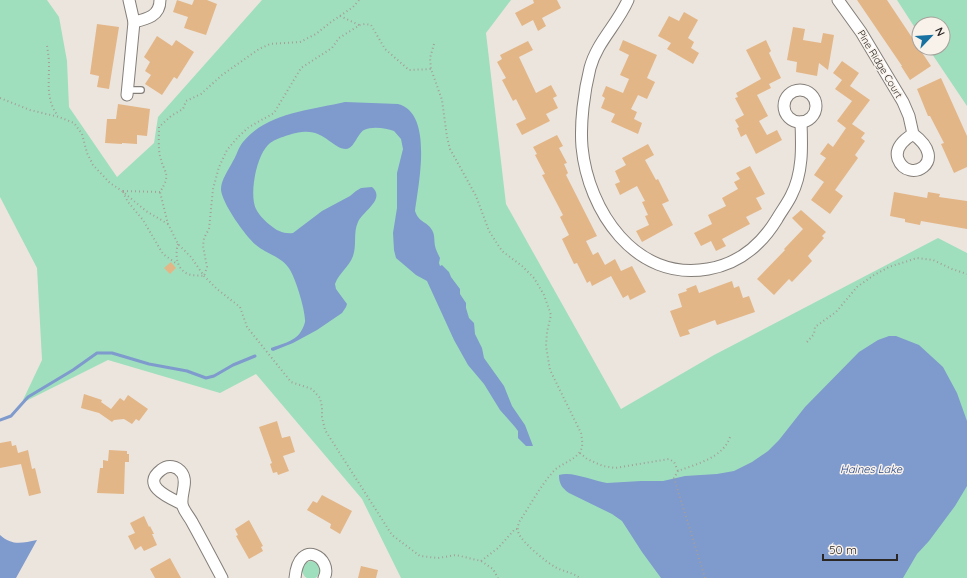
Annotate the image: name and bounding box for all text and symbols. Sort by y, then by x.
north arrow [911,16,951,56]
text: N [932,25,948,38]
street label: Pine Ridge Court [855,28,906,101]
water label: Haines Lake [840,462,903,476]
scale bar [823,536,897,562]
text: 50 m [829,542,857,557]

